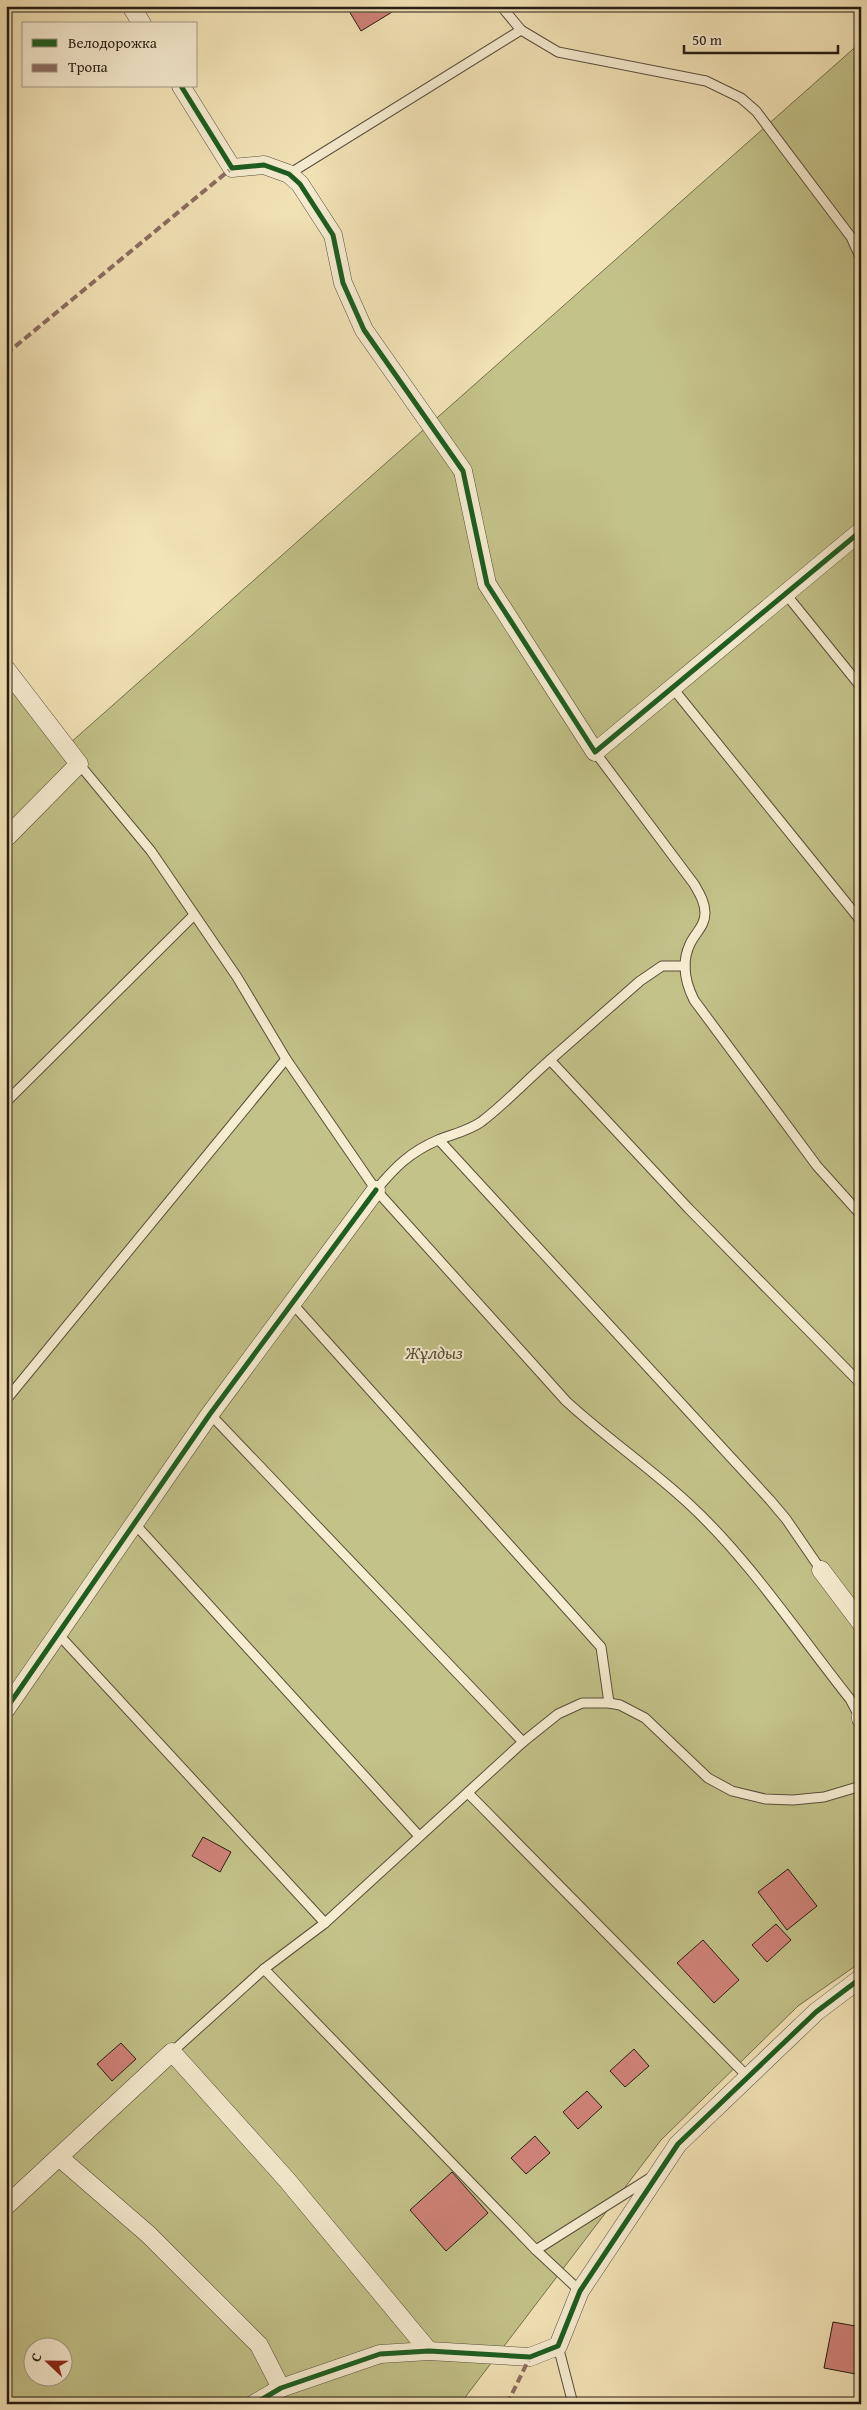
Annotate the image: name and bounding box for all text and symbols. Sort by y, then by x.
legend [22,22,198,88]
scale bar [684,22,838,54]
text: 50 m [692,29,723,50]
text: Велодорожка [68,32,158,53]
text: Тропа [68,56,109,77]
park label: Жұлдыз [404,1339,463,1366]
north arrow [22,2338,72,2388]
text: С [25,2350,47,2365]

